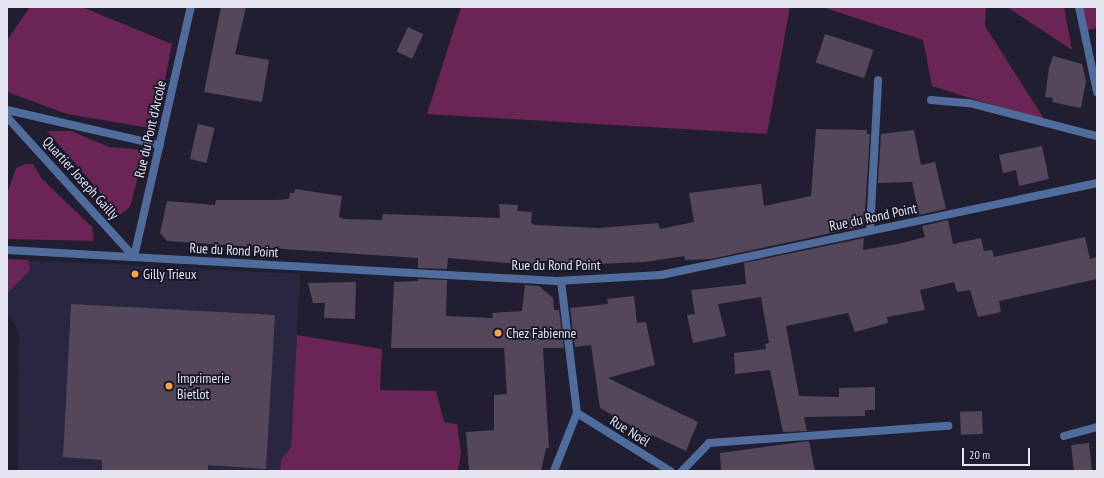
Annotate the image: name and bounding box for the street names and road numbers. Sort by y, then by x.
street label: Rue du Pont d'Arcole [131,79,169,179]
street label: Quartier Joseph Gailly [39,133,123,223]
street label: Rue du Rond Point [828,200,918,234]
street label: Rue du Rond Point [189,239,279,261]
street label: Rue du Rond Point [511,257,601,273]
street label: Rue Noël [607,412,653,450]

